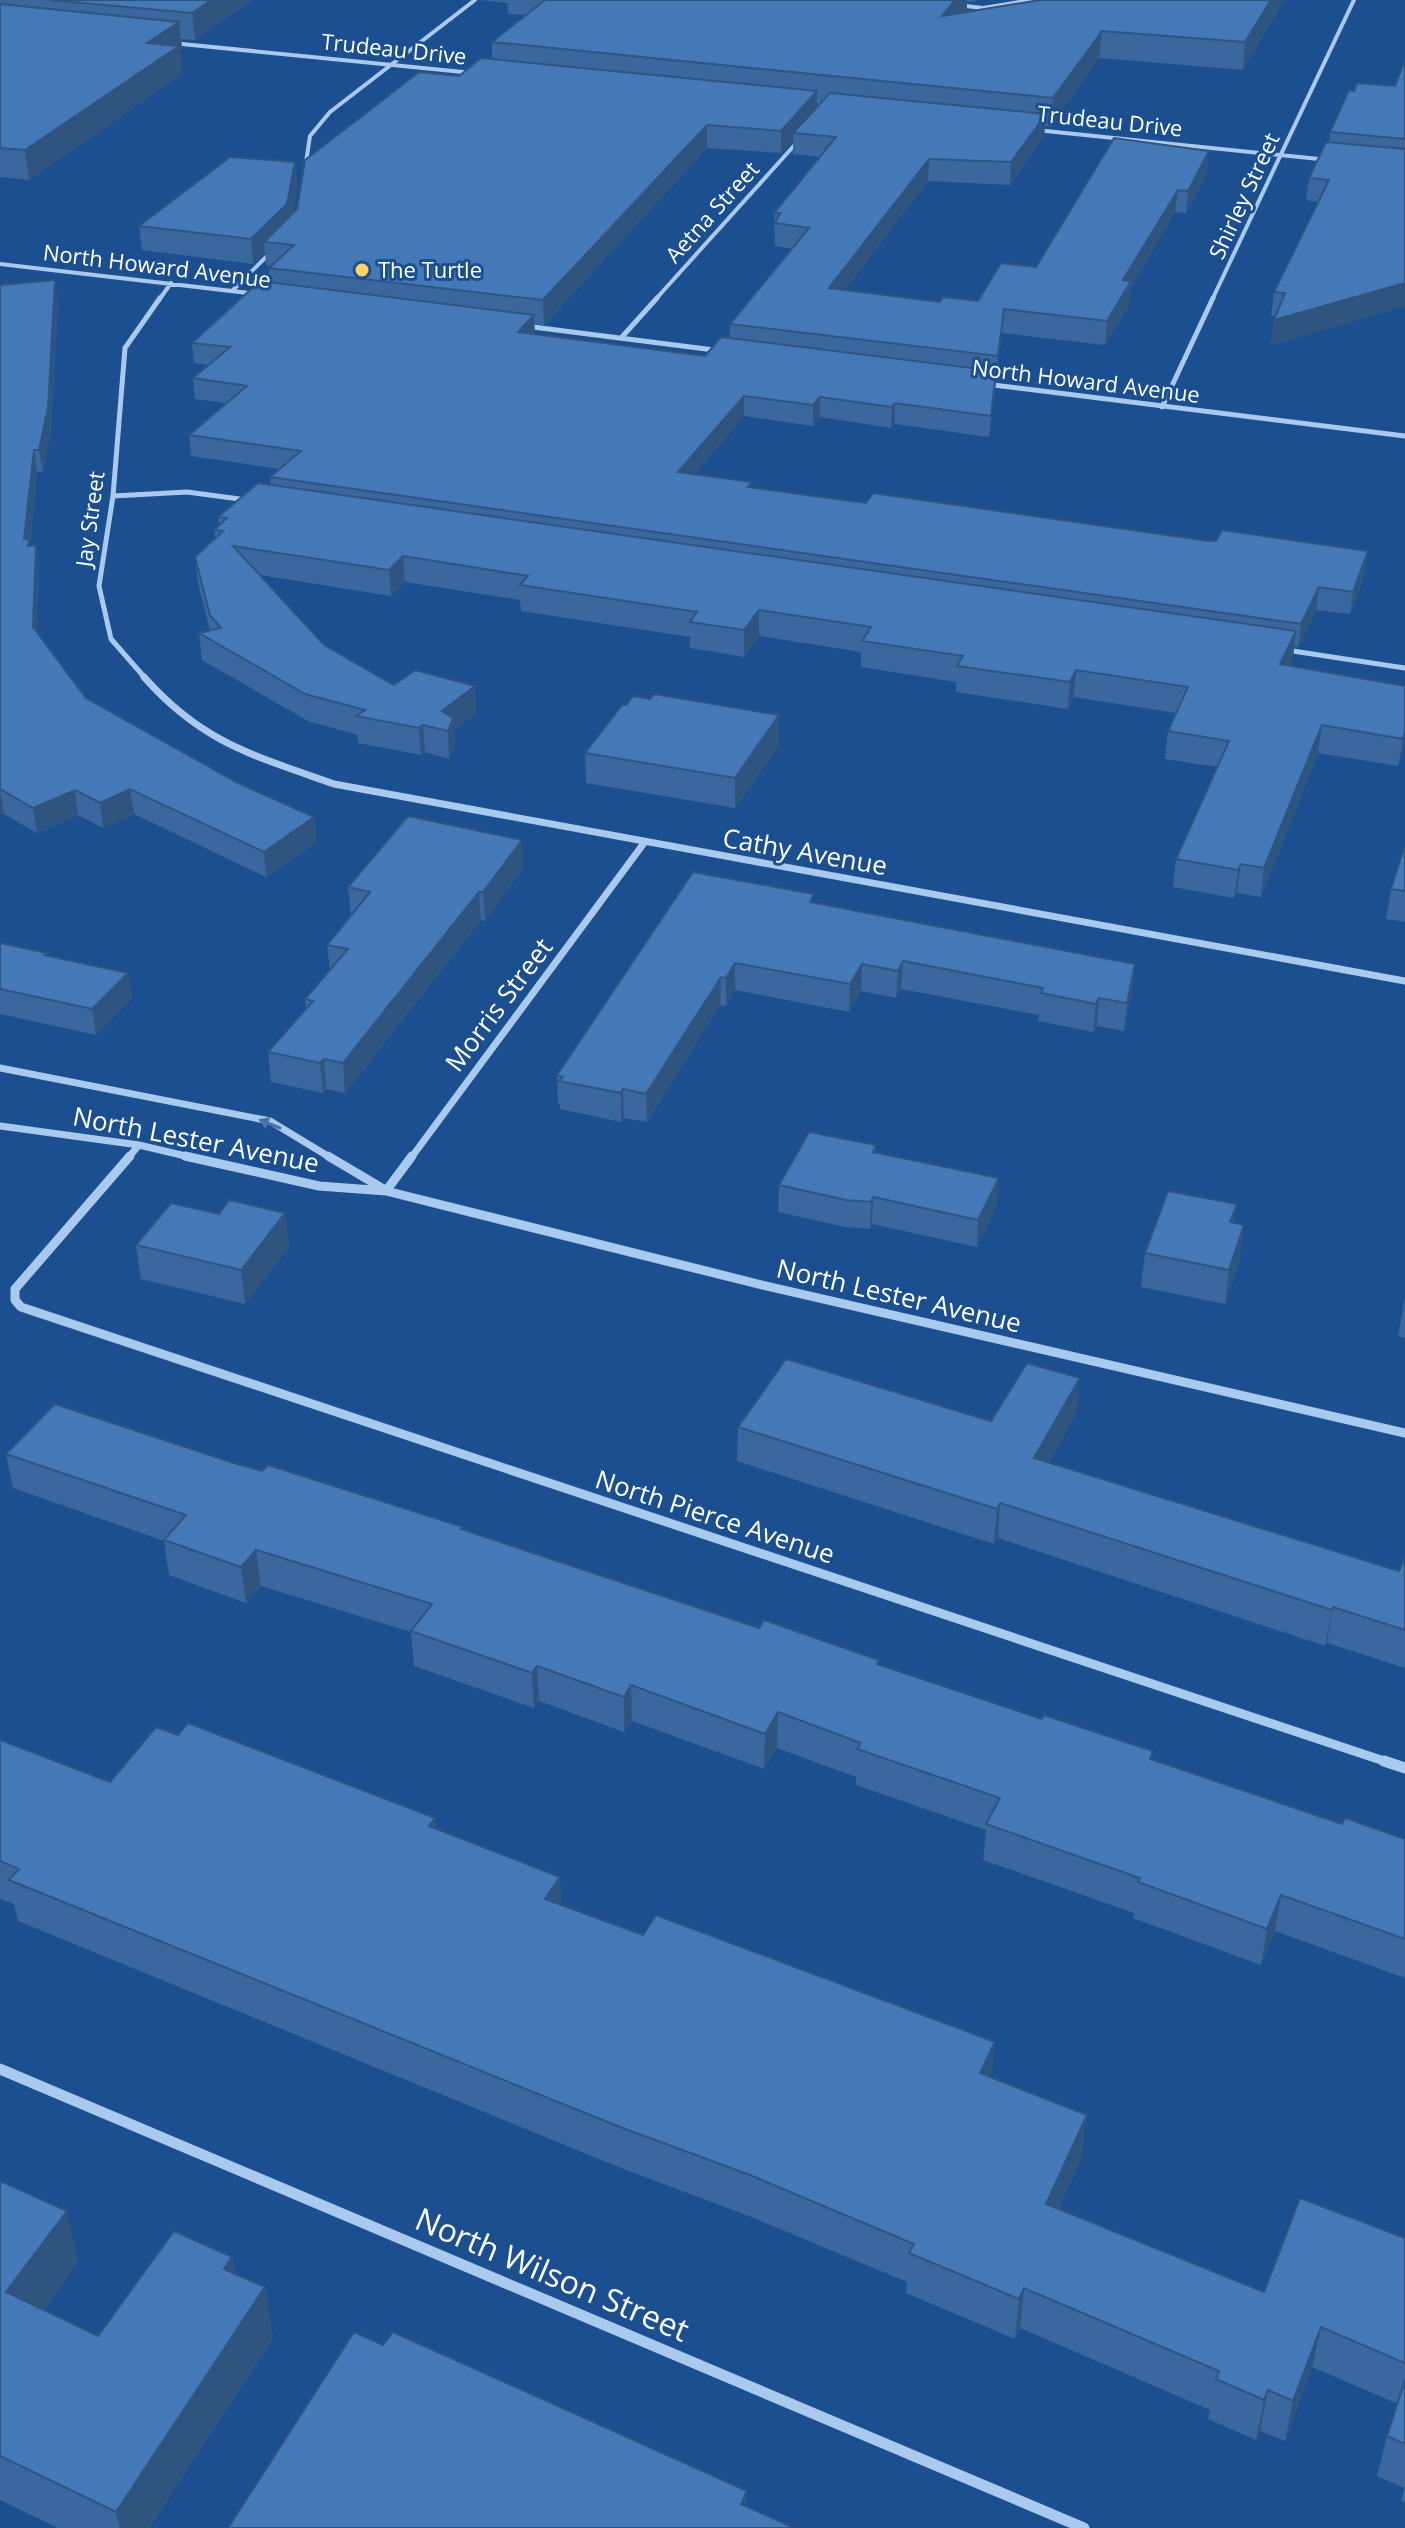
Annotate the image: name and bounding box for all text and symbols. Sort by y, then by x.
street label: Trudeau Drive [320,25,468,71]
street label: Trudeau Drive [1036,97,1184,143]
street label: Shirley Street [1201,127,1286,264]
street label: Aetna Street [658,154,765,269]
street label: North Howard Avenue [41,236,273,294]
place label: The Turtle [378,254,482,284]
marker: The Turtle [353,261,371,279]
street label: North Howard Avenue [970,351,1202,409]
street label: Jay Street [67,469,111,571]
street label: Cathy Avenue [720,819,890,883]
street label: Morris Street [436,930,560,1079]
street label: North Lester Avenue [70,1097,322,1181]
one-way arrow [258,1117,282,1130]
street label: North Lester Avenue [773,1249,1025,1341]
street label: North Pierce Avenue [591,1460,840,1572]
street label: North Wilson Street [409,2197,696,2351]

